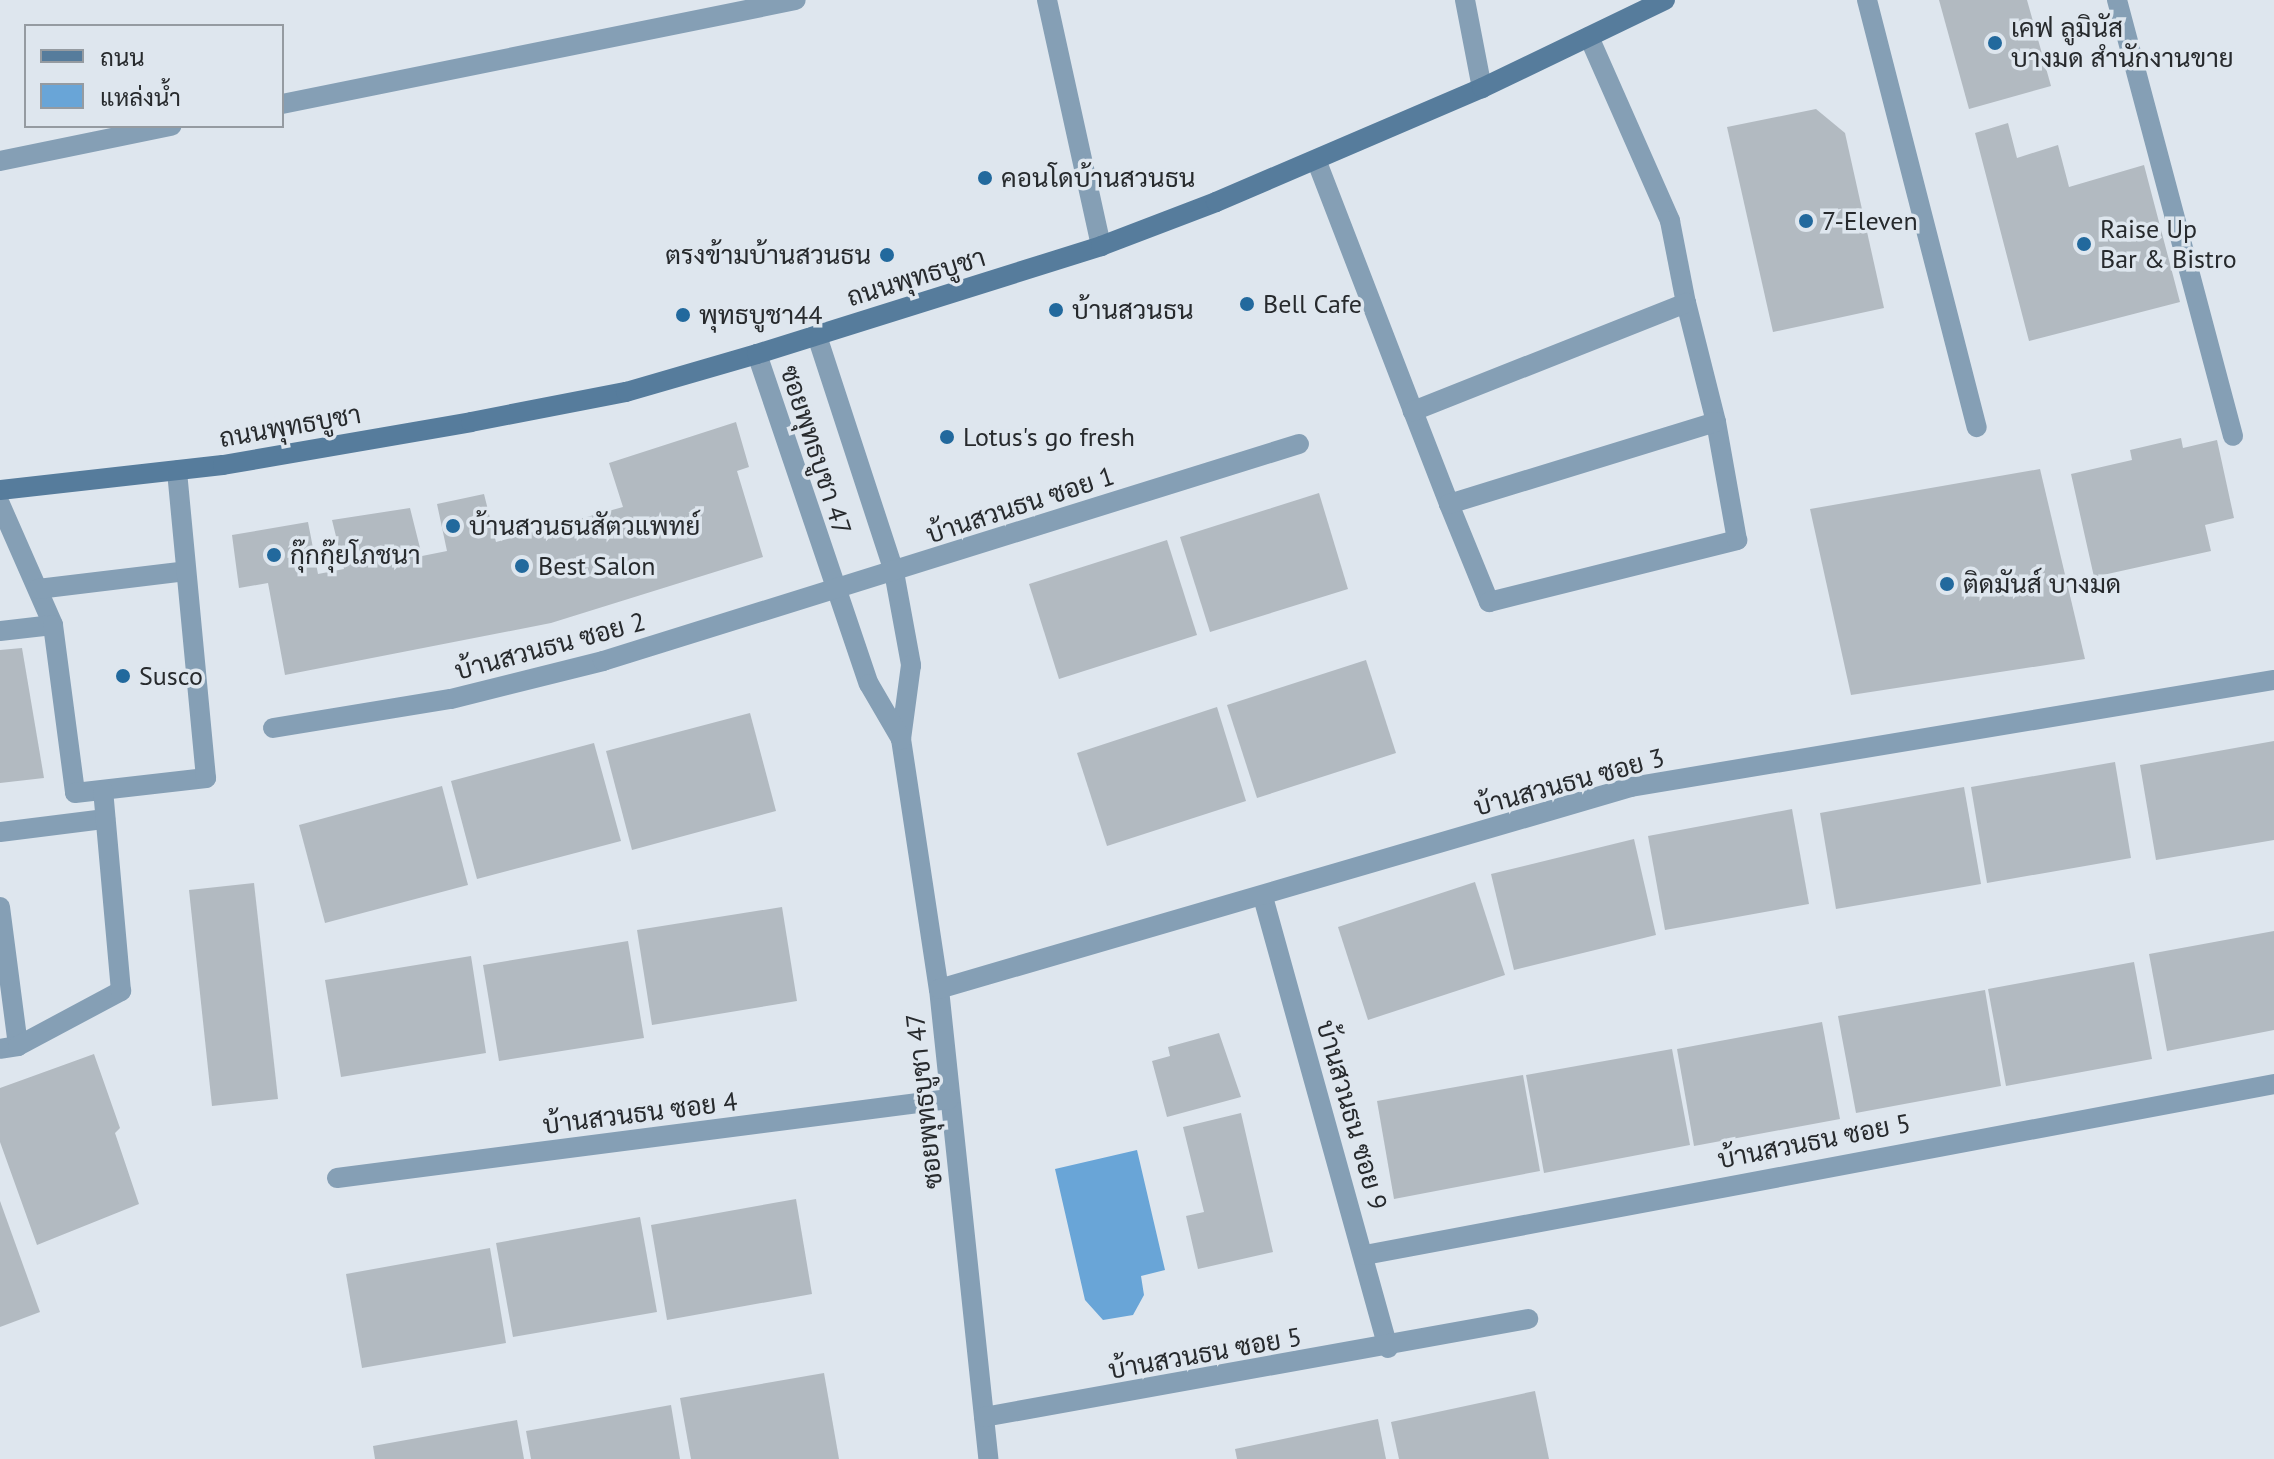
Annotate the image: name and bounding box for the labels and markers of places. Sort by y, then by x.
place label: เคฟ ลูมินัส บางมด สำนักงานขาย [2011,12,2234,74]
marker: เคฟ ลูมินัส บางมด สำนักงานขาย [1986,34,2004,52]
place label: คอนโดบ้านสวนธน [1001,162,1195,194]
marker: คอนโดบ้านสวนธน [976,169,994,187]
place label: 7-Eleven [1822,205,1918,237]
marker: 7-Eleven [1797,212,1815,230]
place label: Raise Up Bar & Bistro [2100,213,2237,274]
marker: Raise Up Bar & Bistro [2075,235,2093,253]
place label: ตรงข้ามบ้านสวนธน [665,239,871,271]
marker: ตรงข้ามบ้านสวนธน [878,246,896,264]
place label: Bell Cafe [1263,288,1362,320]
place label: บ้านสวนธน [1072,294,1194,326]
marker: Bell Cafe [1238,295,1256,313]
place label: พุทธบูชา44 [699,299,822,331]
marker: บ้านสวนธน [1047,301,1065,319]
marker: พุทธบูชา44 [674,306,692,324]
place label: Lotus's go fresh [963,421,1135,453]
marker: Lotus's go fresh [938,428,956,446]
place label: บ้านสวนธนสัตวแพทย์ [469,510,700,542]
marker: บ้านสวนธนสัตวแพทย์ [444,517,462,535]
place label: กุ๊กกุ๊ยโภชนา [290,539,421,571]
marker: กุ๊กกุ๊ยโภชนา [265,546,283,564]
place label: Best Salon [538,550,656,582]
marker: Best Salon [513,557,531,575]
place label: ติดมันส์ บางมด [1963,568,2121,600]
marker: ติดมันส์ บางมด [1938,575,1956,593]
place label: Susco [139,660,203,692]
marker: Susco [114,667,132,685]

